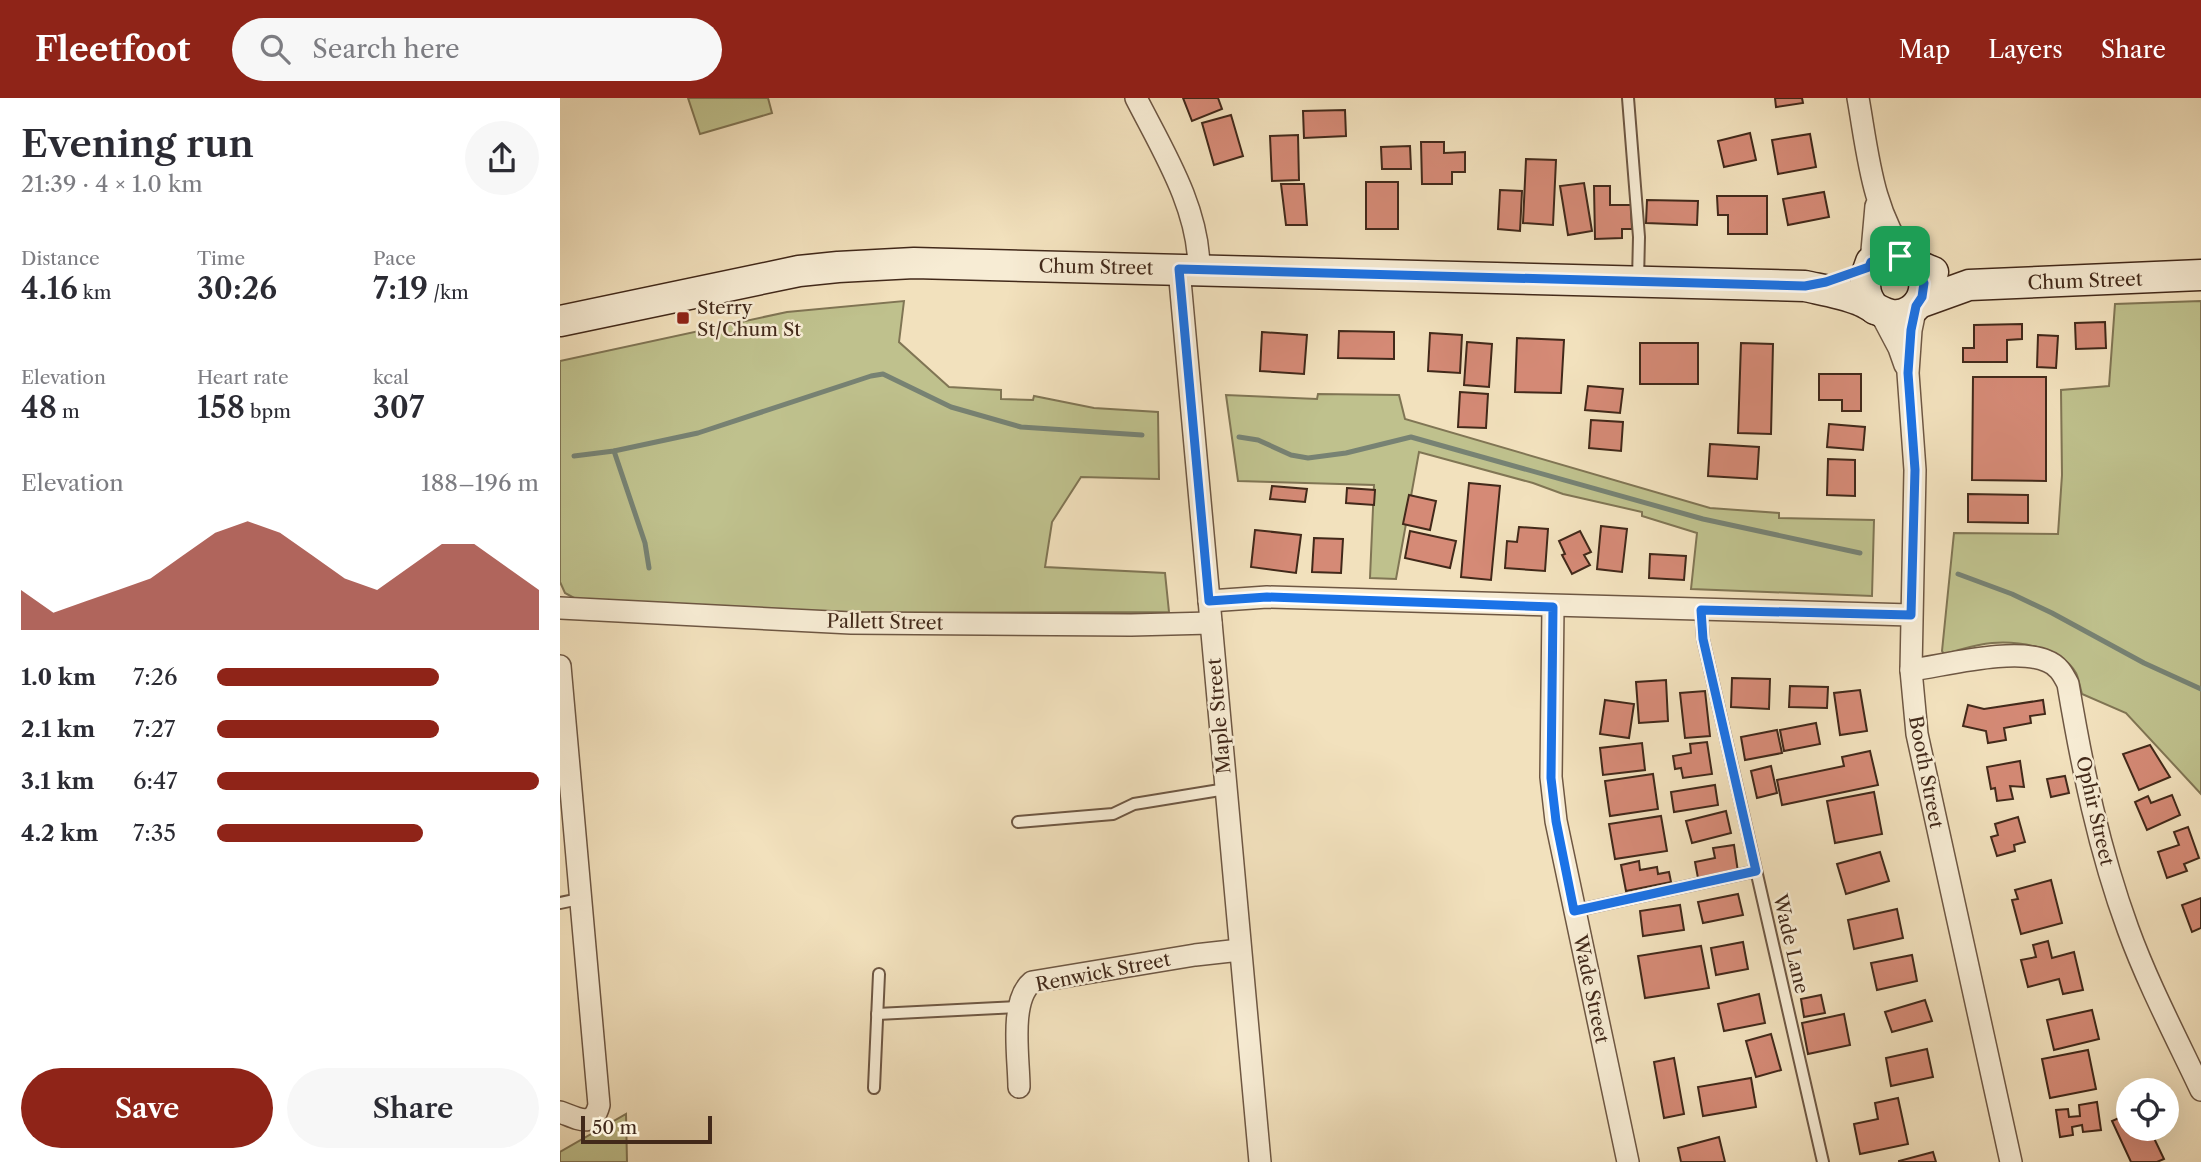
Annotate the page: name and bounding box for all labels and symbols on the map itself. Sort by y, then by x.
pin [1870,226,1930,286]
street label: Chum Street [1038,254,1154,280]
street label: Chum Street [2027,267,2143,294]
place label: Sterry St/Chum St [697,296,801,341]
marker: Sterry St/Chum St [675,310,691,326]
street label: Pallett Street [827,609,944,635]
street label: Maple Street [1202,657,1236,775]
street label: Booth Street [1904,714,1948,830]
street label: Ophir Street [2071,754,2119,868]
street label: Wade Lane [1768,891,1814,996]
street label: Wade Street [1568,932,1614,1046]
street label: Renwick Street [1034,948,1173,996]
scale bar [581,1113,712,1145]

